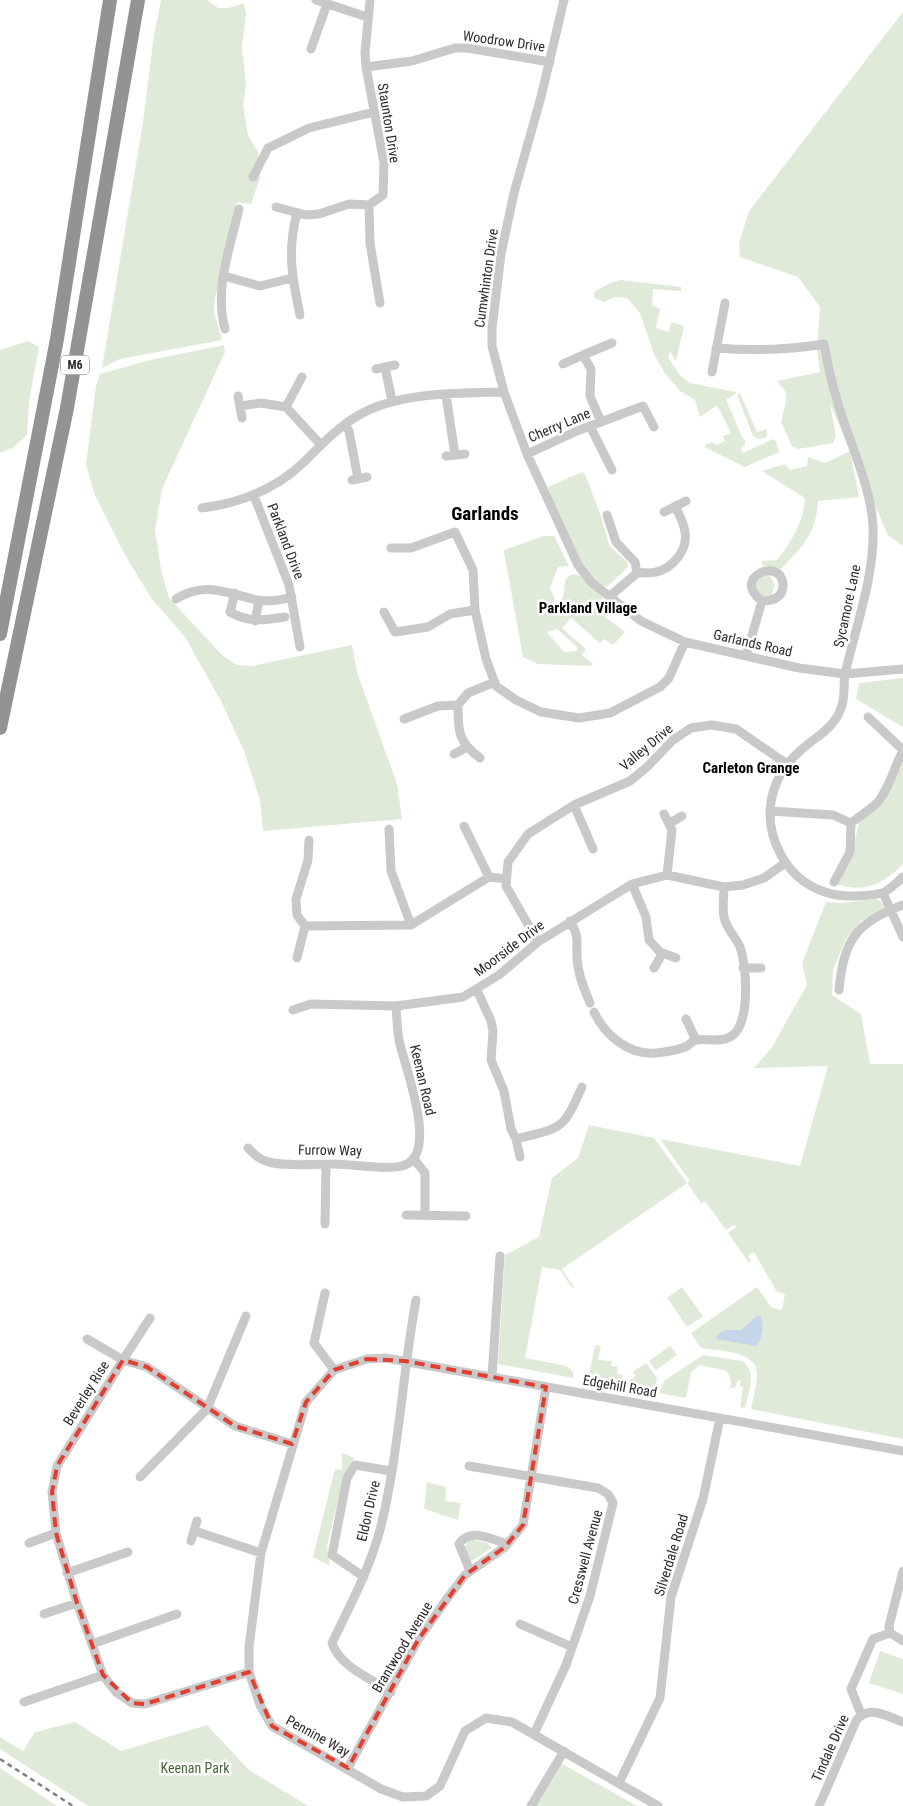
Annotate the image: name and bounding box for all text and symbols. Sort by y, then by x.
street label: Woodrow Drive [462,27,547,55]
street label: Staunton Drive [375,82,403,164]
street label: Cumwhinton Drive [471,227,501,329]
road number: M6 [61,356,89,374]
street label: Cherry Lane [526,405,593,445]
street label: Parkland Drive [264,501,308,581]
district label: Garlands [451,502,519,525]
street label: Sycamore Lane [830,563,864,649]
district label: Parkland Village [539,599,637,617]
street label: Garlands Road [712,626,794,660]
street label: Valley Drive [616,720,676,774]
district label: Carleton Grange [703,759,799,777]
street label: Moorside Drive [471,916,547,979]
street label: Keenan Road [407,1043,439,1117]
street label: Furrow Way [298,1141,362,1159]
street label: Beverley Rise [60,1357,112,1428]
street label: Edgehill Road [582,1372,658,1400]
street label: Eldon Drive [353,1479,383,1543]
street label: Cresswell Avenue [565,1508,605,1606]
street label: Silverdale Road [651,1512,691,1598]
street label: Brantwood Avenue [369,1598,436,1695]
street label: Pennine Way [283,1712,353,1760]
street label: Tindale Drive [808,1712,852,1784]
park label: Keenan Park [160,1760,230,1776]

